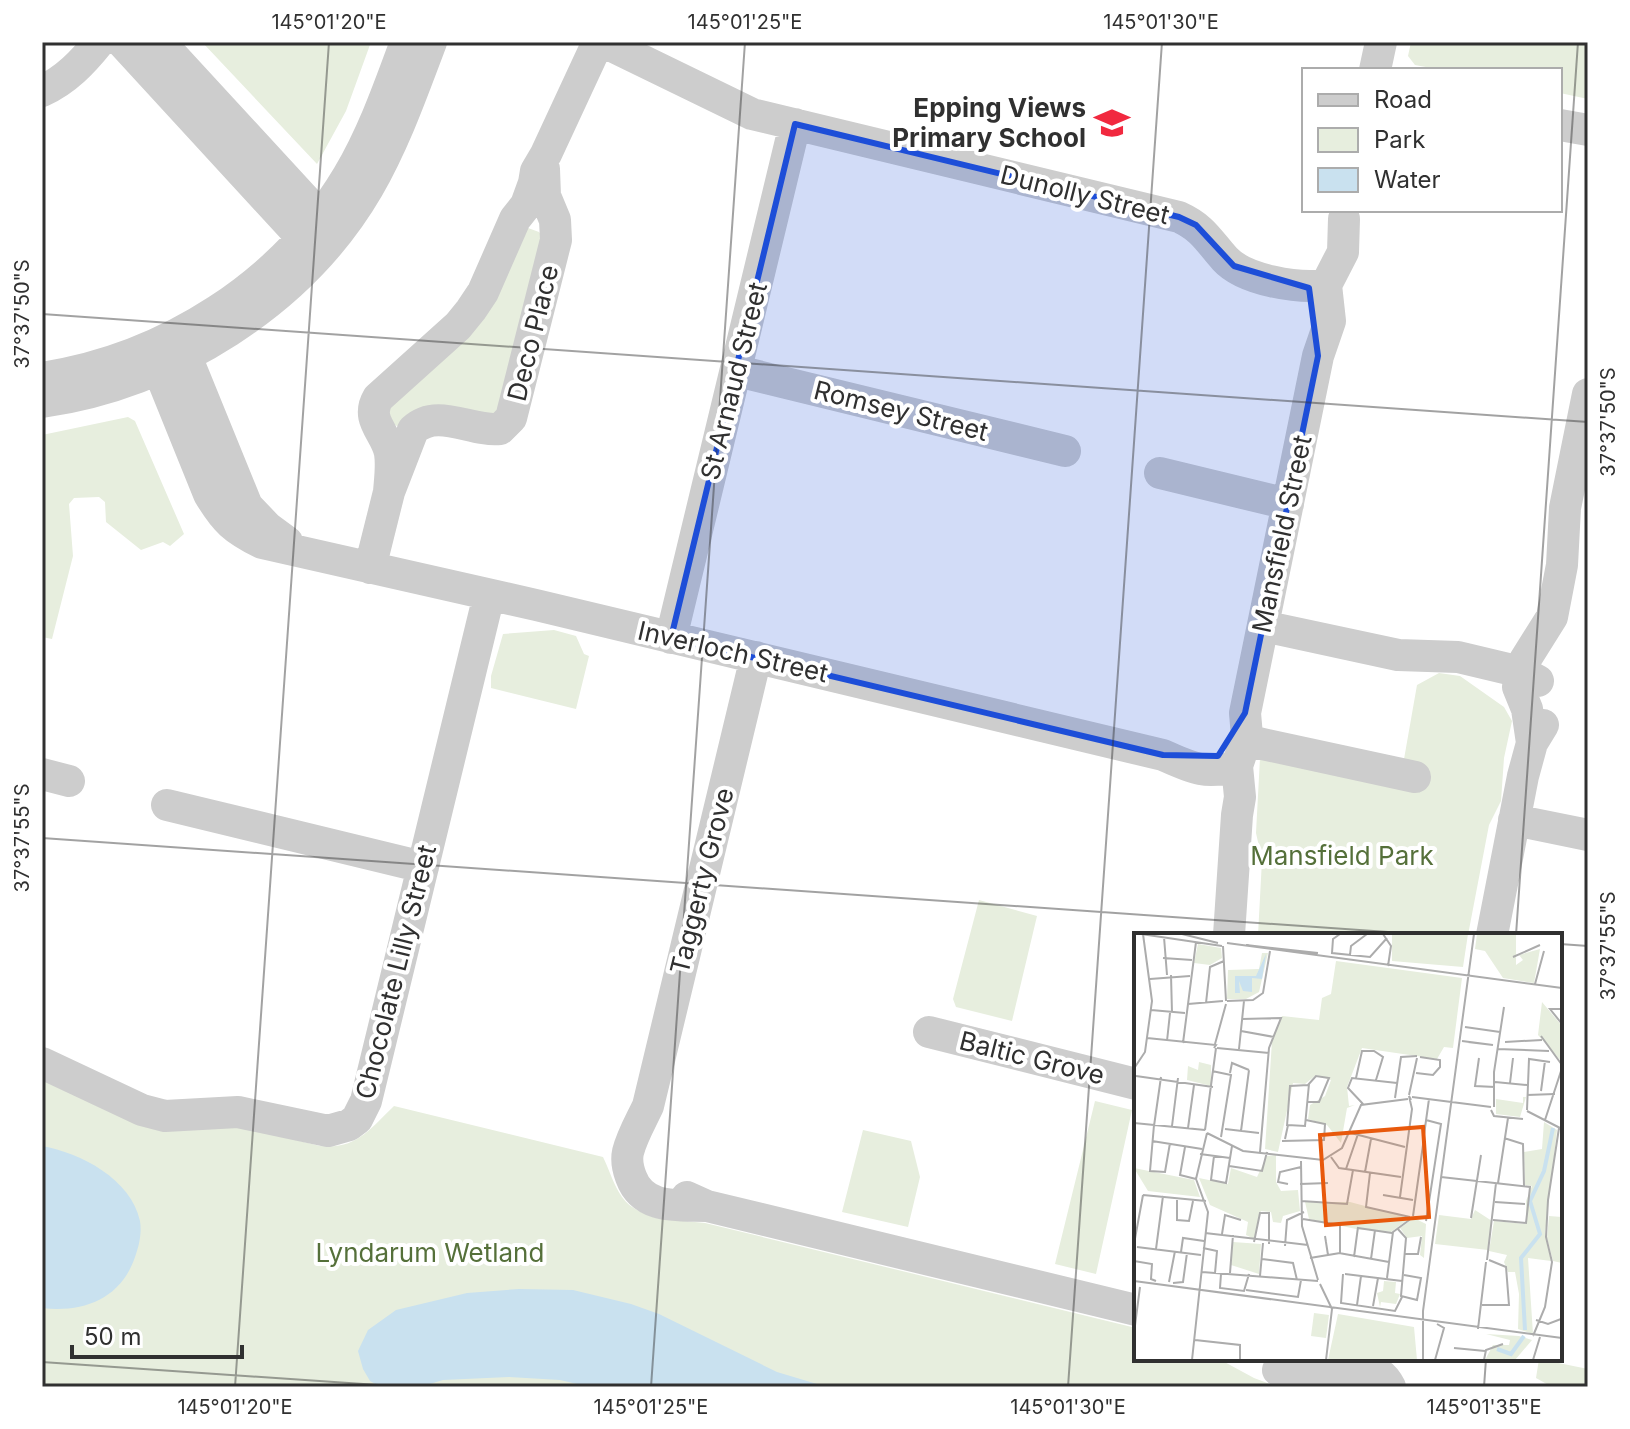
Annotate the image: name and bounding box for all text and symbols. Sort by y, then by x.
text: 145°01'20"E [271,10,387,34]
text: 145°01'25"E [688,10,802,34]
text: 145°01'30"E [1103,10,1219,34]
legend [1302,68,1562,212]
text: Road [1374,85,1432,114]
place label: Epping Views Primary School [892,92,1086,153]
school or university icon: Epping Views Primary School [1093,104,1131,142]
text: Park [1374,125,1425,154]
street label: Dunolly Street [997,159,1173,230]
text: Water [1374,165,1441,194]
text: 37°37'50"S [10,259,34,369]
street label: Deco Place [501,262,564,404]
street label: St Arnaud Street [694,279,773,483]
text: 37°37'50"S [1596,367,1620,477]
street label: Romsey Street [811,374,991,447]
street label: Mansfield Street [1245,432,1318,635]
street label: Inverloch Street [635,615,831,688]
text: 37°37'55"S [10,784,34,892]
street label: Taggerty Grove [663,785,740,977]
park label: Mansfield Park [1250,840,1434,871]
street label: Chocolate Lilly Street [349,841,442,1102]
text: 37°37'55"S [1596,892,1620,1000]
inset map [1134,933,1562,1361]
street label: Baltic Grove [956,1025,1108,1091]
park label: Lyndarum Wetland [316,1237,544,1268]
scale bar [72,1309,242,1359]
text: 50 m [84,1322,142,1351]
text: 145°01'20"E [177,1395,293,1419]
text: 145°01'25"E [594,1395,708,1419]
text: 145°01'30"E [1010,1395,1126,1419]
text: 145°01'35"E [1427,1395,1541,1419]

